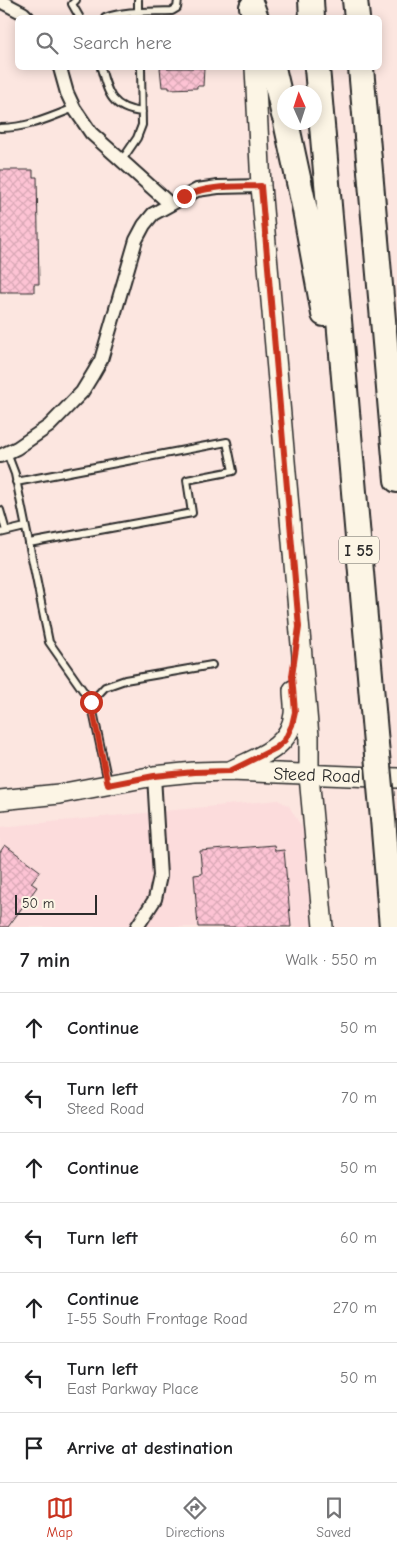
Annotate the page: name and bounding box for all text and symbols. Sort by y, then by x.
search box [15,15,382,70]
icon: search [33,29,61,57]
text: Search here [73,32,172,54]
north arrow [277,85,322,130]
route end [173,185,196,208]
road number: I 55 [339,536,379,564]
route start [80,691,103,714]
street label: Steed Road [273,763,361,788]
scale bar [15,892,98,915]
text: 50 m [22,895,54,912]
text: 7 min [20,948,70,972]
text: Walk · 550 m [286,951,377,969]
icon: ahead [20,1014,48,1042]
text: Continue [67,1017,139,1039]
text: 50 m [340,1019,377,1037]
text: Turn left [67,1078,138,1100]
icon: left [20,1084,48,1112]
text: 70 m [341,1089,377,1107]
text: Steed Road [67,1100,144,1118]
icon: ahead [20,1154,48,1182]
text: Continue [67,1157,139,1179]
text: 50 m [340,1159,377,1177]
icon: left [20,1224,48,1252]
text: Turn left [67,1227,138,1249]
text: 60 m [340,1229,377,1247]
text: Continue [67,1288,139,1310]
icon: ahead [20,1294,48,1322]
text: 270 m [333,1299,377,1317]
text: I-55 South Frontage Road [67,1310,248,1328]
text: Turn left [67,1358,138,1380]
icon: left [20,1364,48,1392]
text: 50 m [340,1369,377,1387]
text: East Parkway Place [67,1380,199,1398]
icon: arrive [20,1434,48,1462]
text: Arrive at destination [67,1437,233,1459]
tab: Map [46,1494,74,1541]
tab: Directions [165,1494,225,1541]
tab: Saved [316,1494,351,1541]

